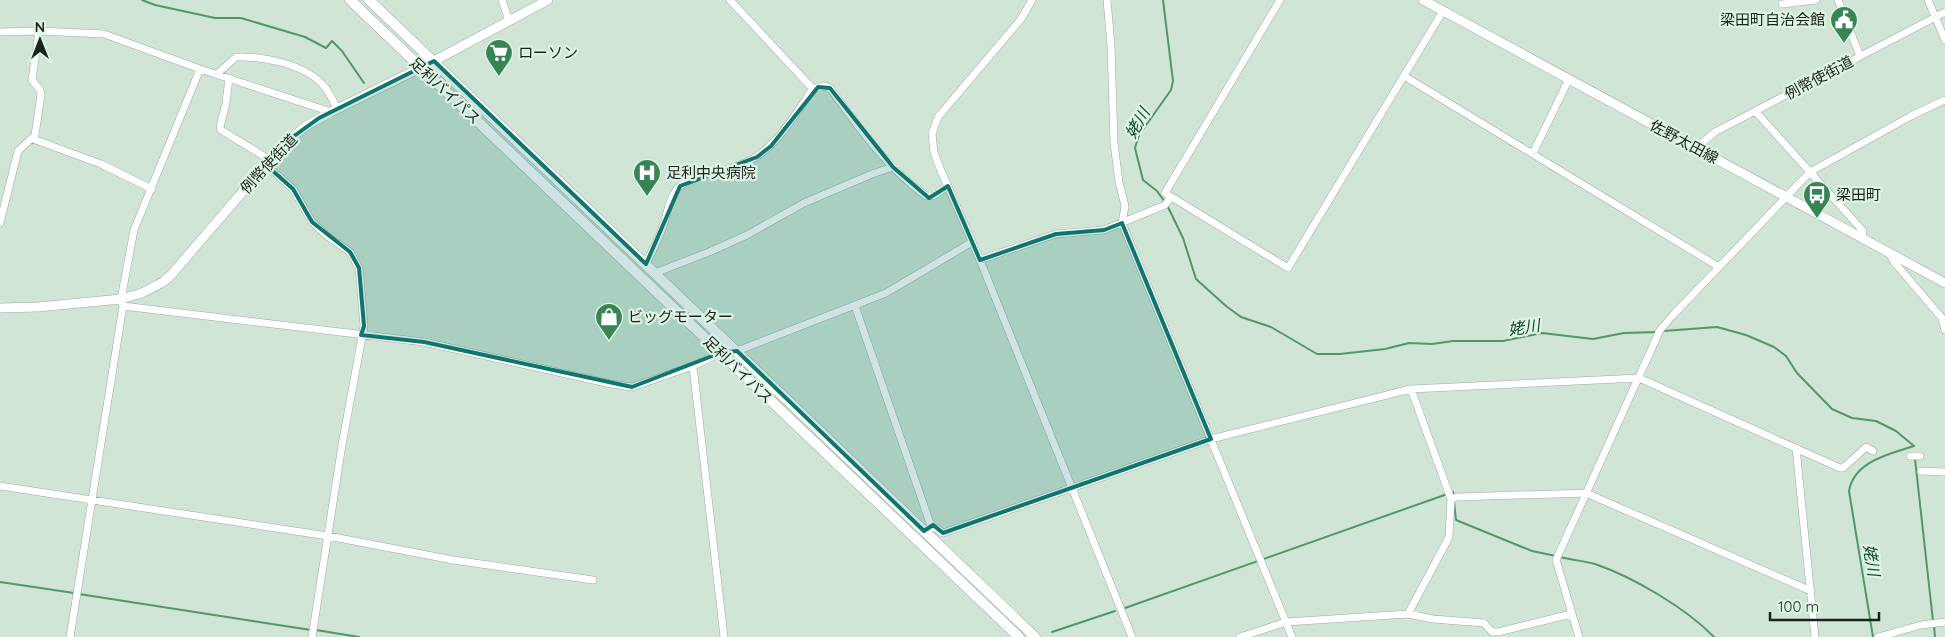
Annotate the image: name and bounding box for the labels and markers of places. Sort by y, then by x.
public building icon: 梁田町自治会館 [1829,5,1859,44]
place label: 梁田町自治会館 [1720,10,1825,29]
supermarket icon: ローソン [484,38,514,77]
place label: ローソン [518,43,578,62]
hospital icon: 足利中央病院 [632,158,662,197]
place label: 足利中央病院 [666,163,756,182]
bus stop icon: 梁田町 [1802,180,1832,219]
place label: 梁田町 [1836,185,1881,204]
shop icon: ビッグモーター [594,302,624,341]
place label: ビッグモーター [628,307,733,326]

